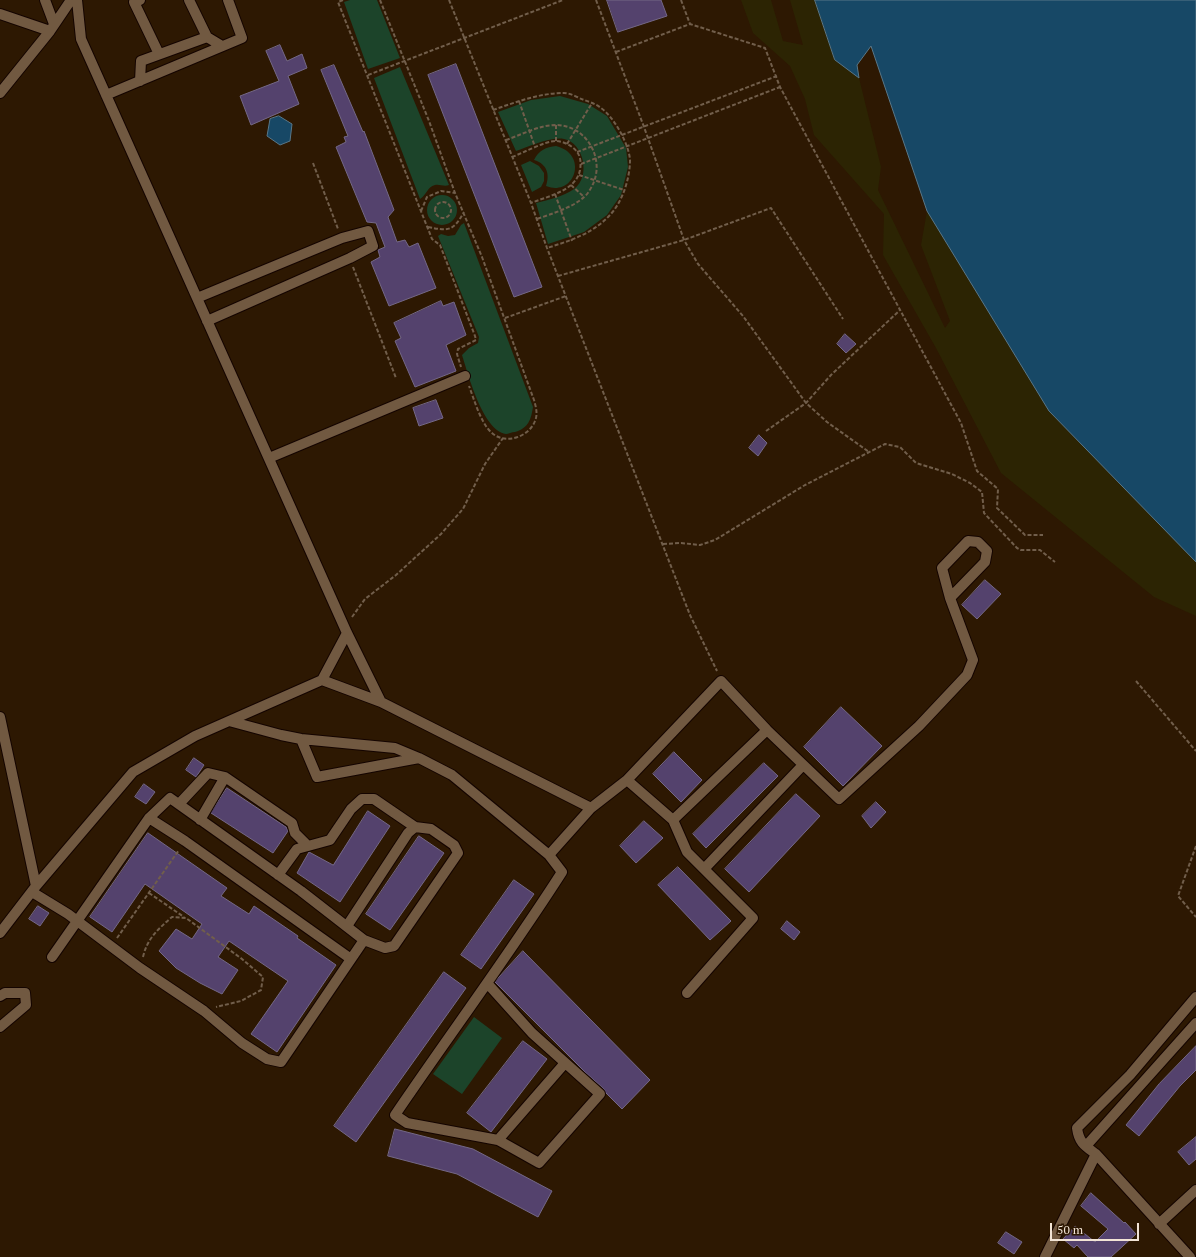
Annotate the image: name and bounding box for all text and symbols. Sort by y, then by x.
scale bar [1052,1215,1141,1241]
text: 50 m [1057,1222,1083,1237]

